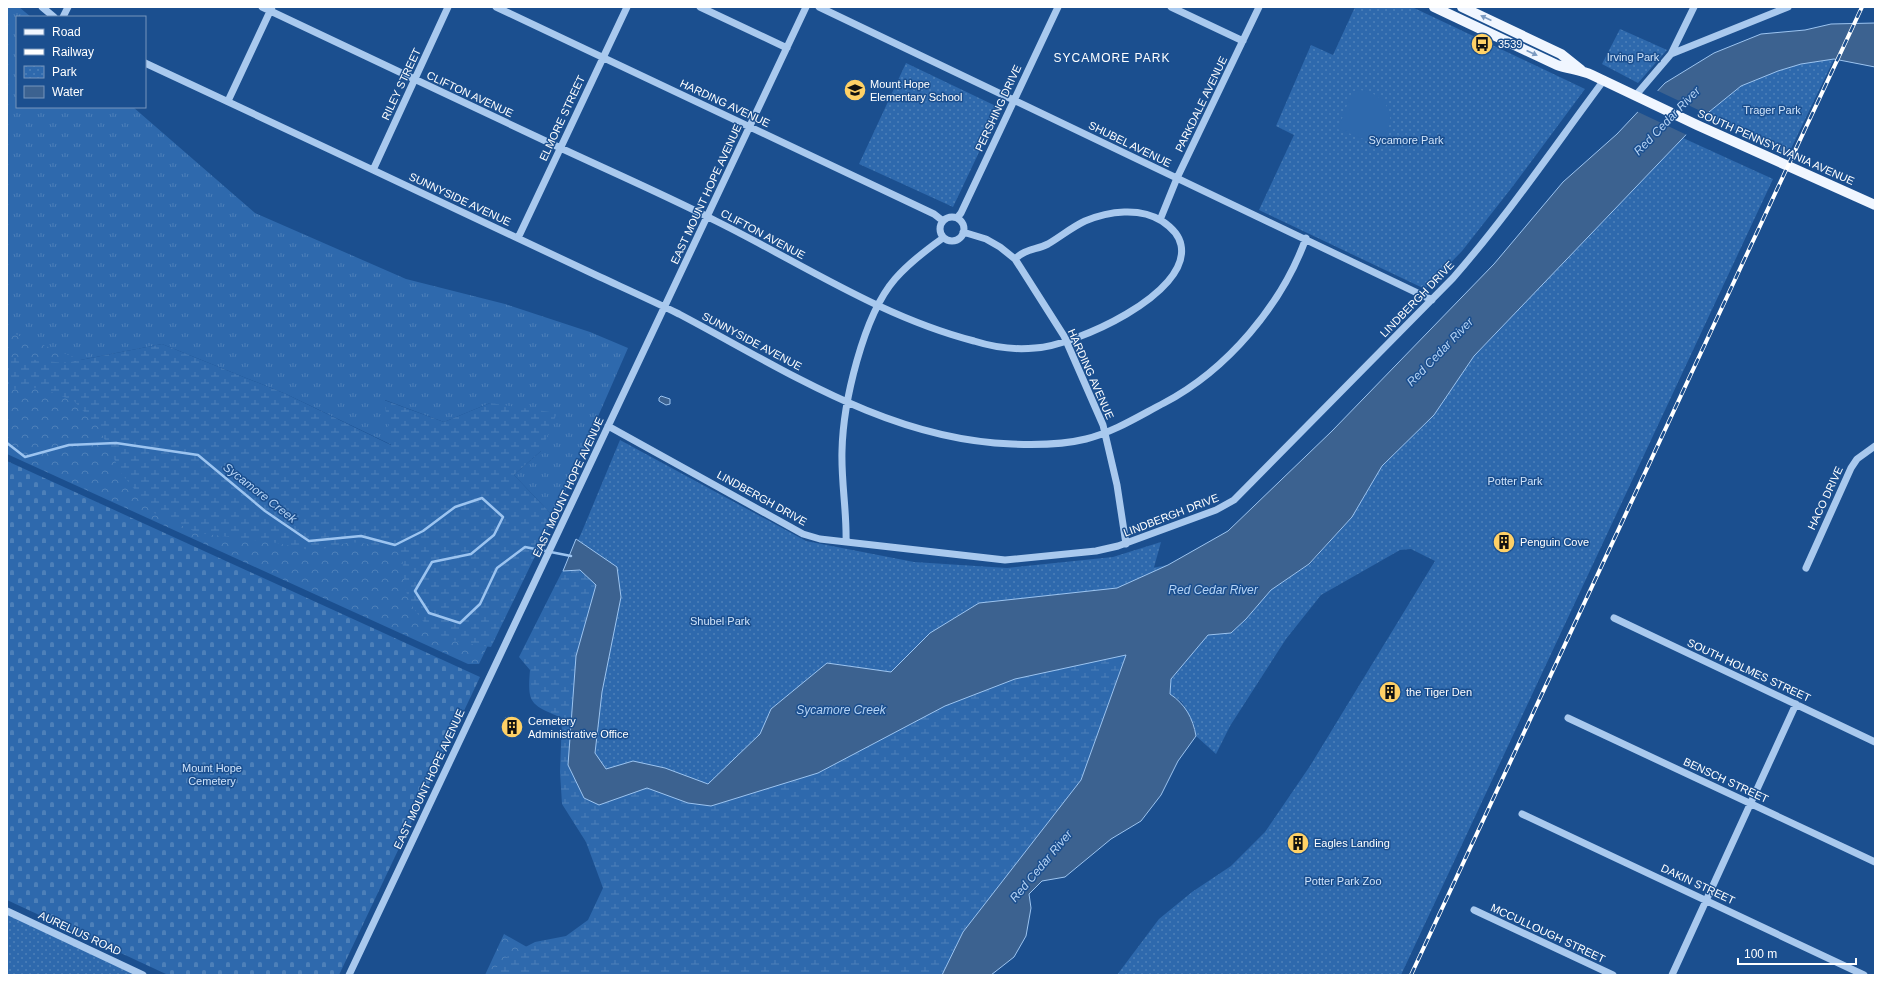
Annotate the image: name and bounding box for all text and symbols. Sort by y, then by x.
one-way arrow [1480,15,1492,21]
legend [16,16,146,108]
text: Road [52,25,81,39]
bus stop icon: 3539 [1469,31,1495,57]
place label: 3539 [1498,38,1522,50]
text: Railway [52,45,94,59]
street label: RILEY STREET [379,46,423,122]
one-way arrow [1527,50,1538,56]
district label: SYCAMORE PARK [1054,51,1170,65]
park label: Irving Park [1607,51,1660,63]
street label: PARKDALE AVENUE [1173,54,1229,154]
street label: PERSHING DRIVE [973,63,1023,153]
text: Park [52,65,78,79]
street label: CLIFTON AVENUE [425,69,515,119]
street label: ELMORE STREET [537,73,587,163]
street label: HARDING AVENUE [678,77,772,129]
school or university icon: Mount Hope Elementary School [842,77,868,103]
place label: Mount Hope Elementary School [870,78,962,103]
water label: Red Cedar River [1631,83,1704,158]
text: Water [52,85,84,99]
park label: Trager Park [1743,104,1801,116]
street label: SOUTH PENNSYLVANIA AVENUE [1696,107,1856,187]
street label: SHUBEL AVENUE [1087,119,1173,169]
street label: EAST MOUNT HOPE AVENUE [668,122,744,266]
park label: Sycamore Park [1368,134,1444,146]
street label: SUNNYSIDE AVENUE [407,170,513,228]
street label: CLIFTON AVENUE [719,207,807,261]
street label: LINDBERGH DRIVE [1378,259,1456,339]
street label: SUNNYSIDE AVENUE [700,310,804,372]
water label: Red Cedar River [1404,314,1477,389]
street label: HARDING AVENUE [1066,327,1116,421]
street label: EAST MOUNT HOPE AVENUE [530,415,606,559]
water label: Sycamore Creek [220,460,300,527]
street label: HACO DRIVE [1805,464,1845,532]
street label: LINDBERGH DRIVE [715,468,809,528]
park label: Potter Park [1487,475,1543,487]
street label: LINDBERGH DRIVE [1122,491,1220,539]
building icon: Penguin Cove [1491,529,1517,555]
place label: Penguin Cove [1520,536,1589,548]
water label: Red Cedar River [1168,583,1259,597]
park label: Shubel Park [690,615,750,627]
street label: SOUTH HOLMES STREET [1686,636,1813,704]
building icon: the Tiger Den [1377,679,1403,705]
place label: the Tiger Den [1406,686,1472,698]
water label: Sycamore Creek [796,703,887,717]
street label: EAST MOUNT HOPE AVENUE [391,707,467,851]
building icon: Cemetery Administrative Office [499,714,525,740]
place label: Cemetery Administrative Office [528,715,629,740]
street label: BENSCH STREET [1682,755,1771,805]
park label: Mount Hope Cemetery [182,762,242,787]
water label: Red Cedar River [1007,827,1076,905]
building icon: Eagles Landing [1285,830,1311,856]
place label: Eagles Landing [1314,837,1390,849]
street label: DAKIN STREET [1659,862,1737,906]
park label: Potter Park Zoo [1304,875,1382,887]
street label: MCCULLOUGH STREET [1489,901,1607,965]
street label: AURELIUS ROAD [37,909,123,957]
scale bar [1738,940,1856,966]
text: 100 m [1744,947,1777,961]

